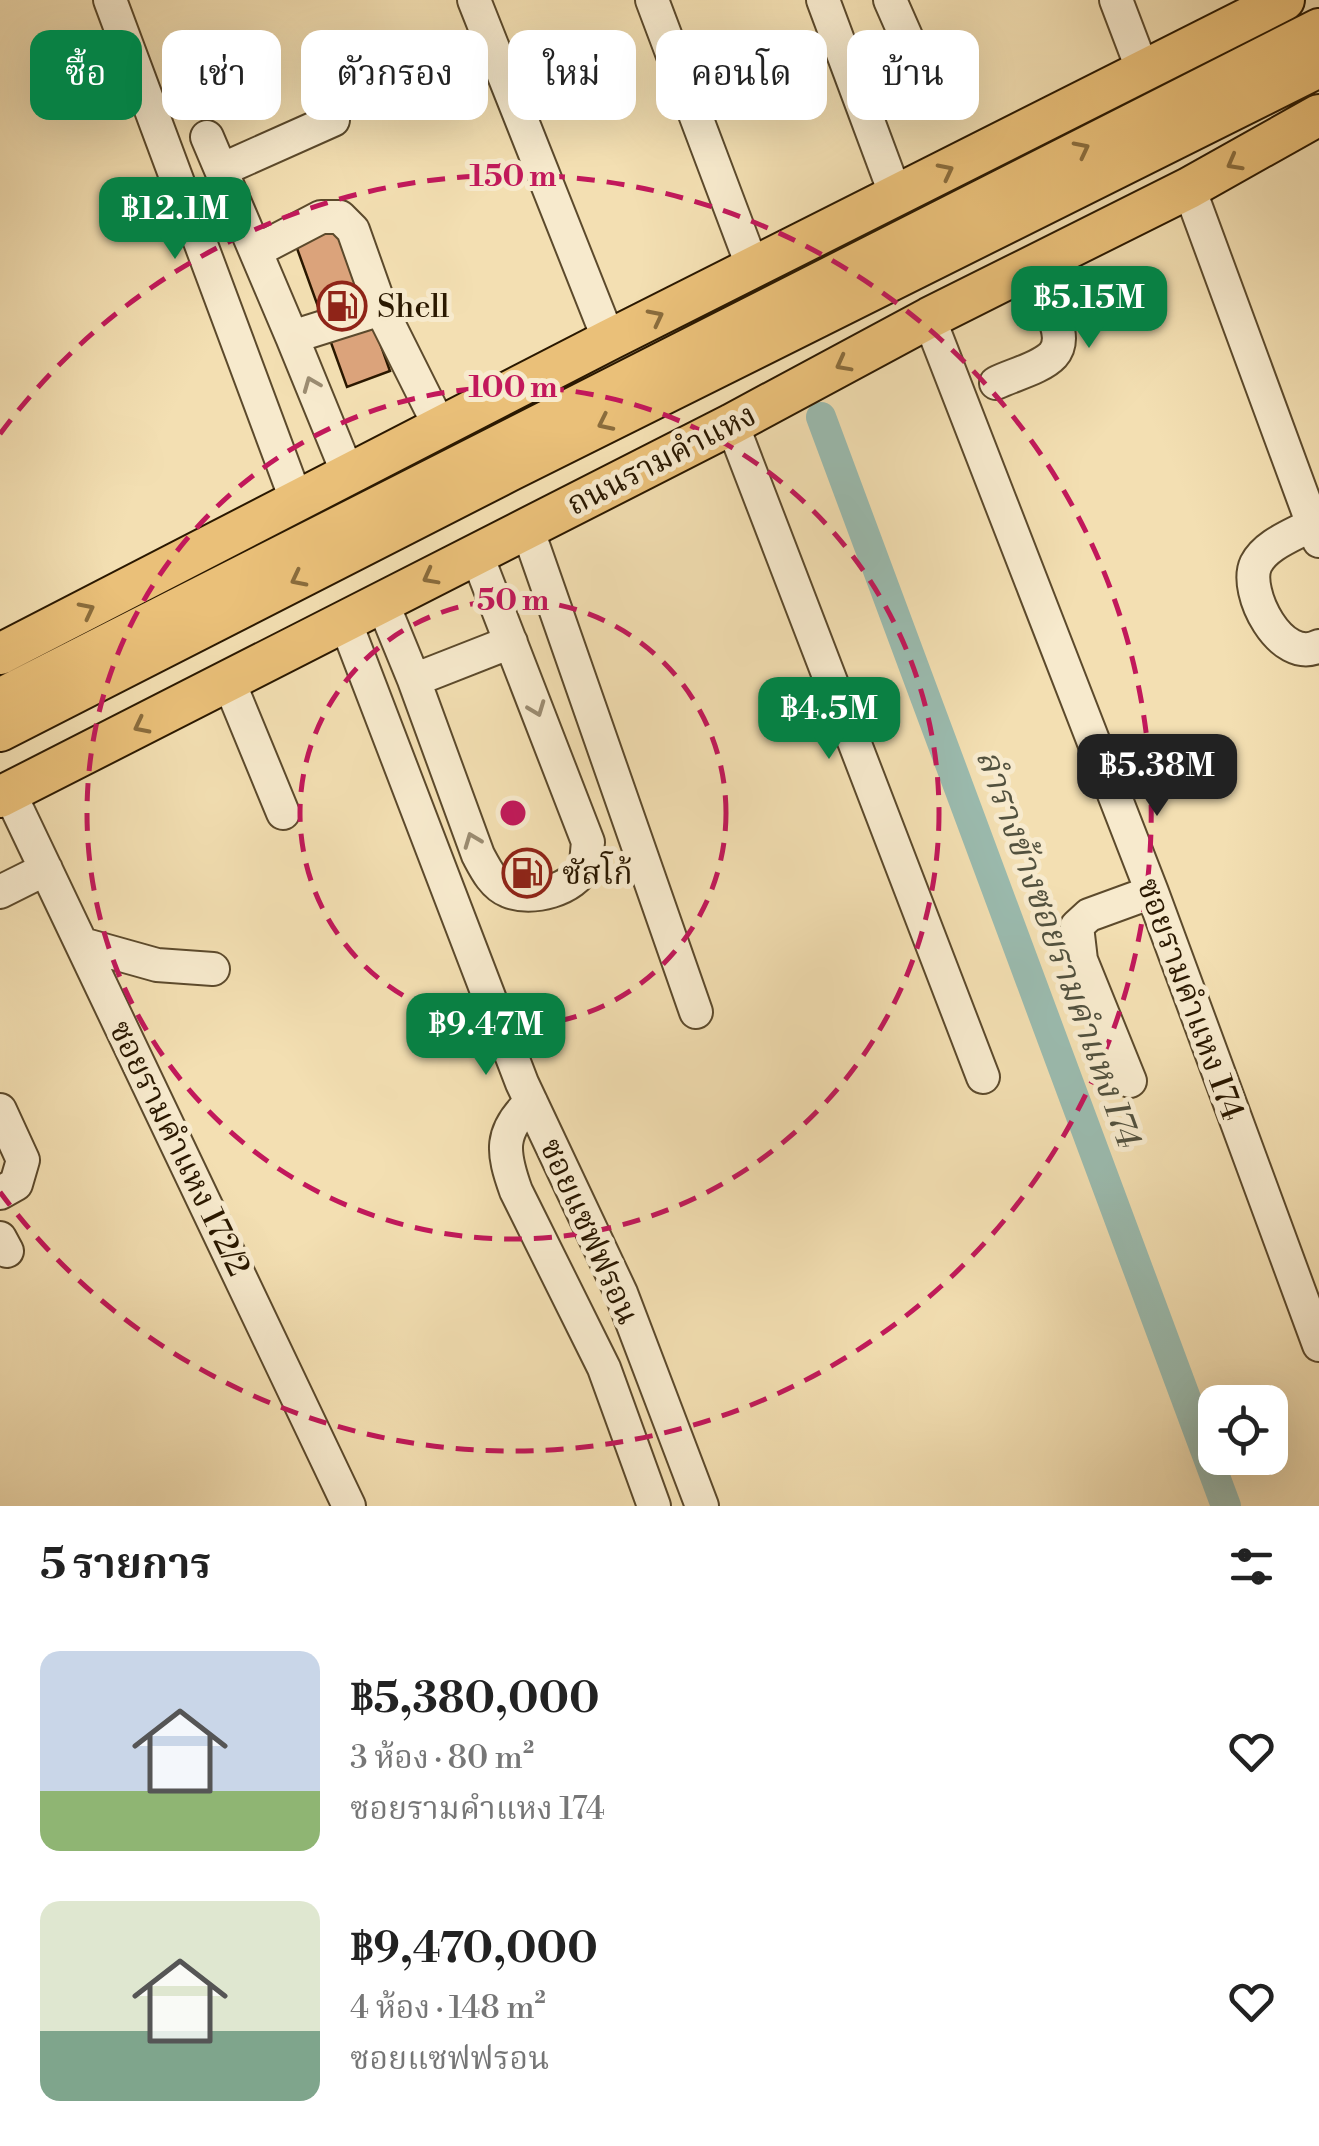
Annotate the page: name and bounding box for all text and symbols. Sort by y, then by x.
chip: ซื้อ [30,30,142,120]
chip: เช่า [162,30,281,120]
chip: ตัวกรอง [301,30,488,120]
chip: ใหม่ [508,30,636,120]
chip: คอนโด [656,30,827,120]
chip: บ้าน [847,30,979,120]
one-way arrow [1071,142,1089,161]
one-way arrow [1226,150,1244,170]
text: 150 m [470,158,556,196]
one-way arrow [936,163,954,183]
pin: ฿12.1M [94,177,256,262]
text: ฿12.1M [121,189,229,229]
pin: ฿5.15M [1008,266,1170,351]
text: ฿5.15M [1033,278,1145,318]
fuel station icon: Shell [316,280,368,332]
place label: Shell [377,287,450,327]
one-way arrow [645,310,663,329]
one-way arrow [836,352,854,371]
text: 100 m [468,369,558,407]
one-way arrow [303,376,323,394]
street label: ถนนรามคำแหง [560,395,763,525]
one-way arrow [598,411,616,430]
one-way arrow [423,565,441,584]
one-way arrow [290,567,308,586]
text: 50 m [477,582,549,620]
one-way arrow [76,603,94,622]
pin: ฿4.5M [759,677,899,762]
text: ฿4.5M [780,689,878,729]
one-way arrow [525,699,545,717]
one-way arrow [134,713,152,733]
pin: ฿5.38M [1076,734,1238,819]
water label: ลำรางข้างซอยรามคำแหง 174 [966,744,1150,1154]
text: ฿5.38M [1099,746,1215,786]
centre of rings [495,795,531,831]
one-way arrow [464,833,484,850]
fuel station icon: ซัสโก้ [501,847,553,899]
place label: ซัสโก้ [562,851,633,894]
street label: ซอยรามคำแหง 174 [1128,873,1252,1126]
pin: ฿9.47M [405,993,567,1078]
text: ฿9.47M [428,1005,544,1045]
street label: ซอยรามคำแหง 172/2 [100,1014,258,1283]
street label: ซอยแซฟฟรอน [530,1132,648,1331]
map controls [1198,1385,1288,1475]
button: locate [1198,1385,1288,1475]
text: 5 รายการ [40,1539,211,1592]
icon: filters [1224,1539,1279,1594]
text: ฿5,380,000 [350,1673,600,1726]
icon: home [120,1691,240,1811]
icon: heart [1224,1724,1279,1779]
text: 3 ห้อง · 80 m² [350,1738,534,1778]
text: ซอยรามคำแหง 174 [350,1789,605,1829]
text: ฿9,470,000 [350,1923,598,1976]
icon: home [120,1941,240,2061]
icon: heart [1224,1974,1279,2029]
text: 4 ห้อง · 148 m² [350,1988,546,2028]
text: ซอยแซฟฟรอน [350,2039,549,2079]

